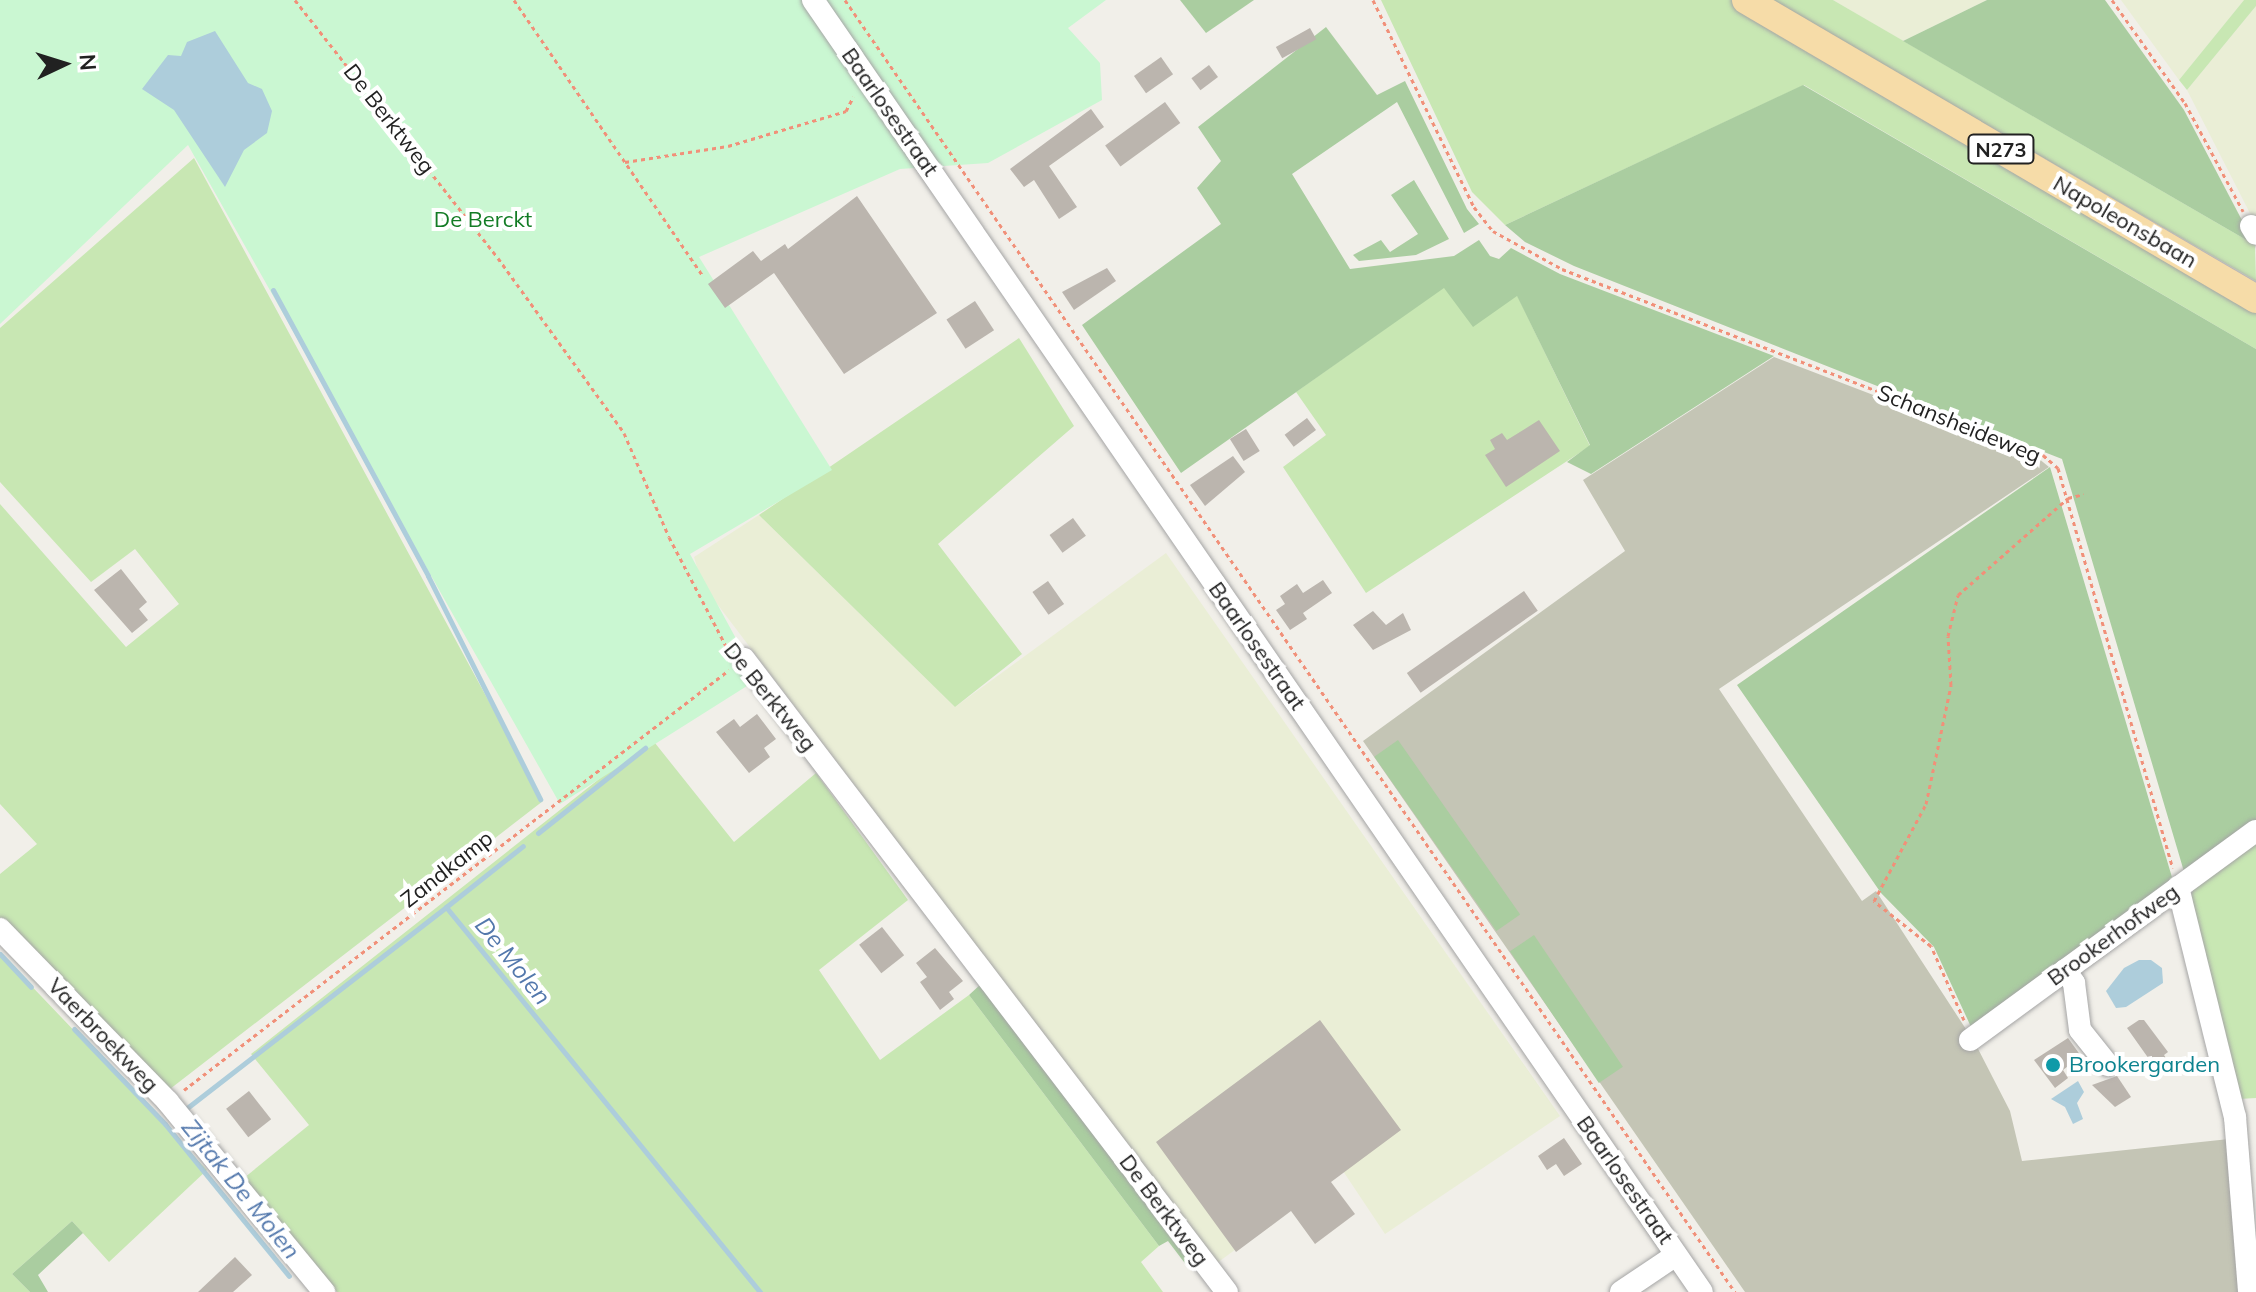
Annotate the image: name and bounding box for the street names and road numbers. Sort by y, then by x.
street label: Baarlosestraat [836,43,944,181]
street label: De Berktweg [338,59,440,179]
road number: N273 [1967,133,2035,165]
street label: Napoleonsbaan [2048,170,2202,274]
street label: Schansheideweg [1873,379,2045,469]
street label: Baarlosestraat [1203,577,1311,715]
street label: De Berktweg [718,637,822,757]
street label: Zandkamp [396,825,498,913]
street label: Brookerhofweg [2042,879,2184,991]
street label: Vaerbroekweg [42,973,164,1097]
street label: Baarlosestraat [1571,1111,1679,1249]
street label: De Berktweg [1114,1149,1214,1271]

